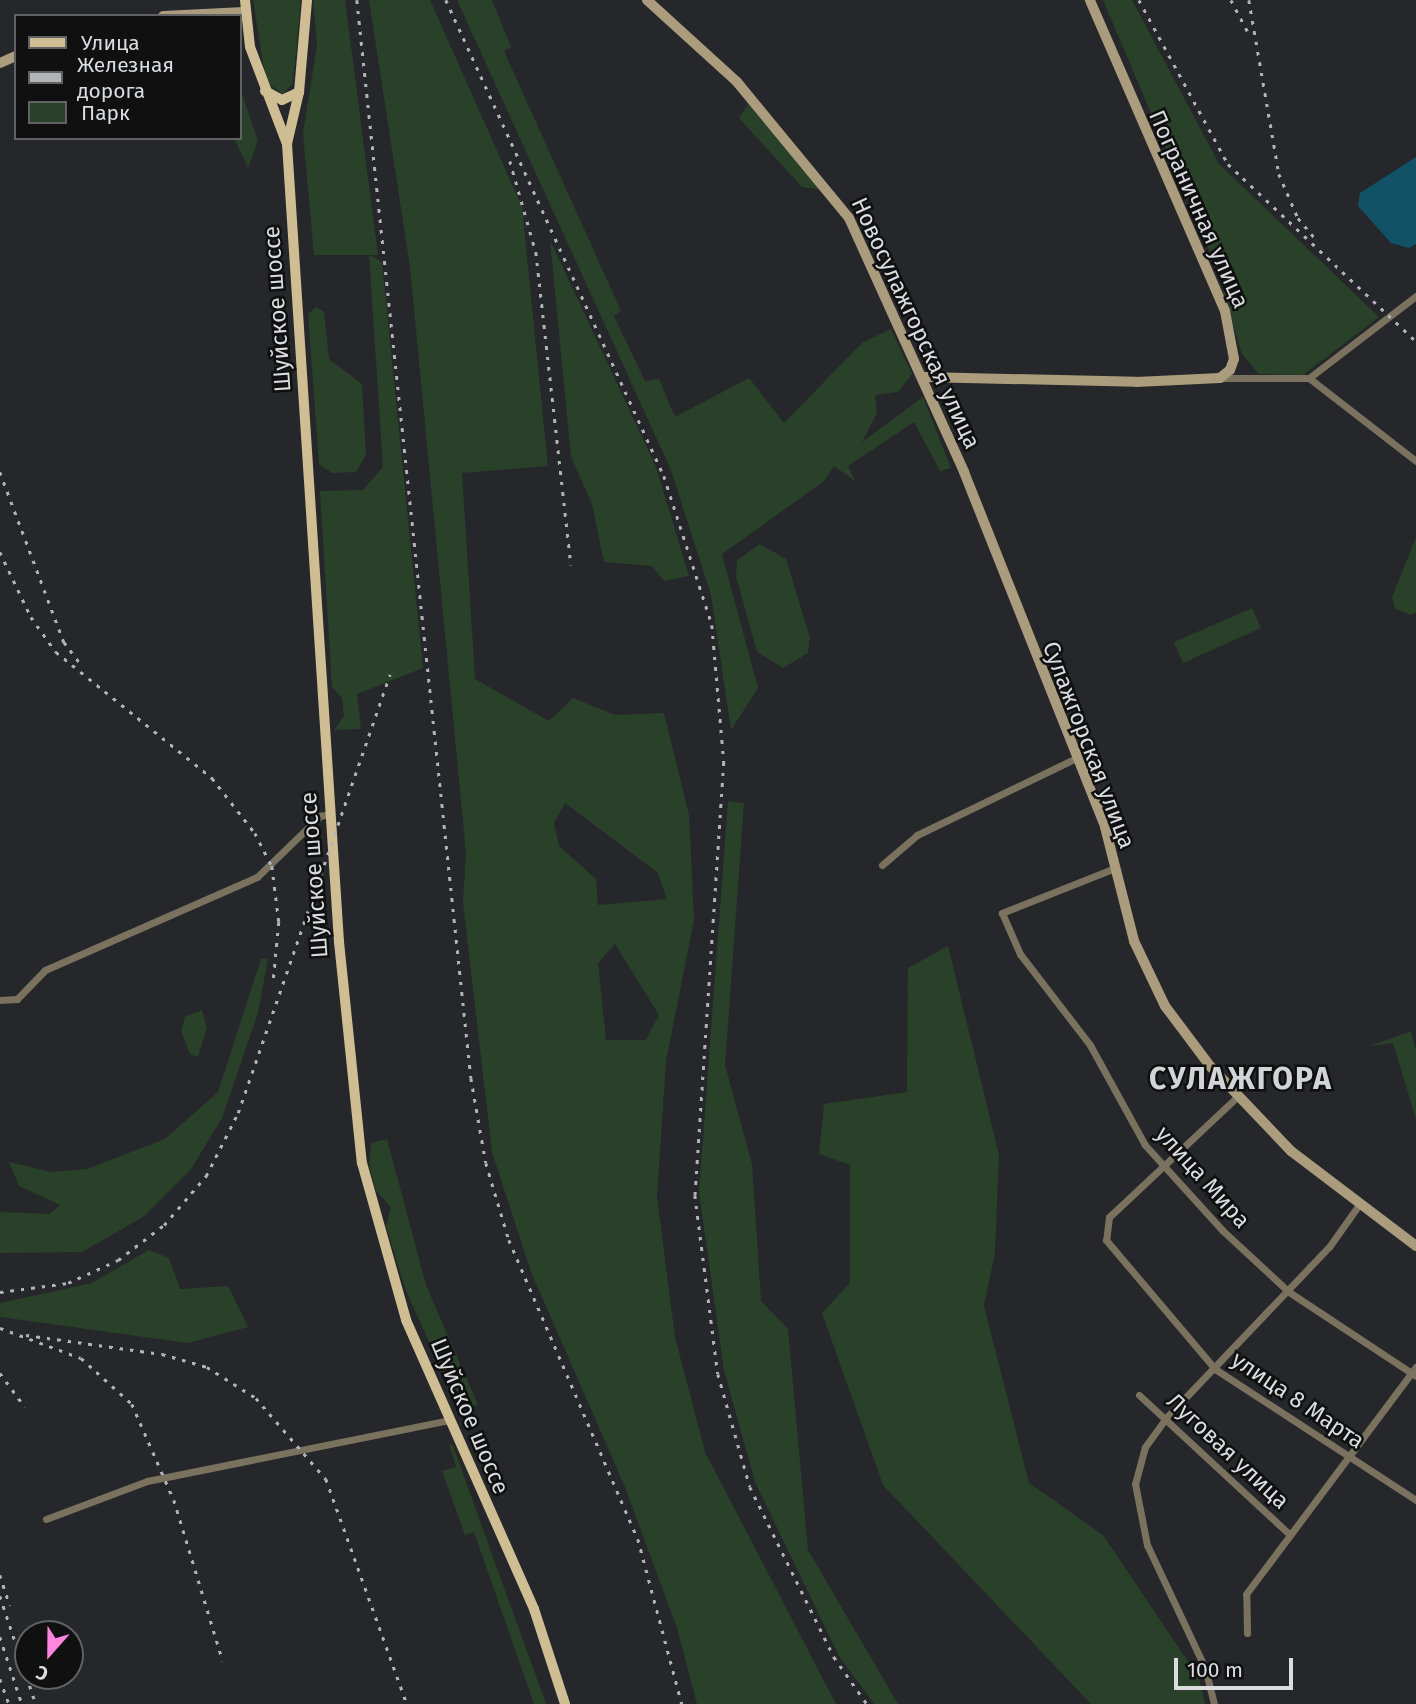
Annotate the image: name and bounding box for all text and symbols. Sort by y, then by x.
legend [14,14,242,140]
text: Улица [81,30,140,56]
text: Железная дорога [77,52,174,104]
text: Парк [81,100,130,126]
street label: Пограничная улица [1143,106,1255,312]
street label: Новосулажгорская улица [846,193,986,453]
street label: Шуйское шоссе [257,225,297,393]
street label: Сулажгорская улица [1037,638,1141,852]
street label: Шуйское шоссе [294,791,334,959]
district label: СУЛАЖГОРА [1150,1061,1332,1097]
street label: улица Мира [1150,1120,1256,1234]
street label: Шуйское шоссе [425,1334,515,1498]
street label: улица 8 Марта [1226,1345,1370,1455]
street label: Луговая улица [1161,1387,1295,1515]
north arrow [14,1620,84,1690]
scale bar [1178,1644,1297,1688]
text: 100 m [1187,1657,1243,1683]
text: С [33,1661,51,1686]

